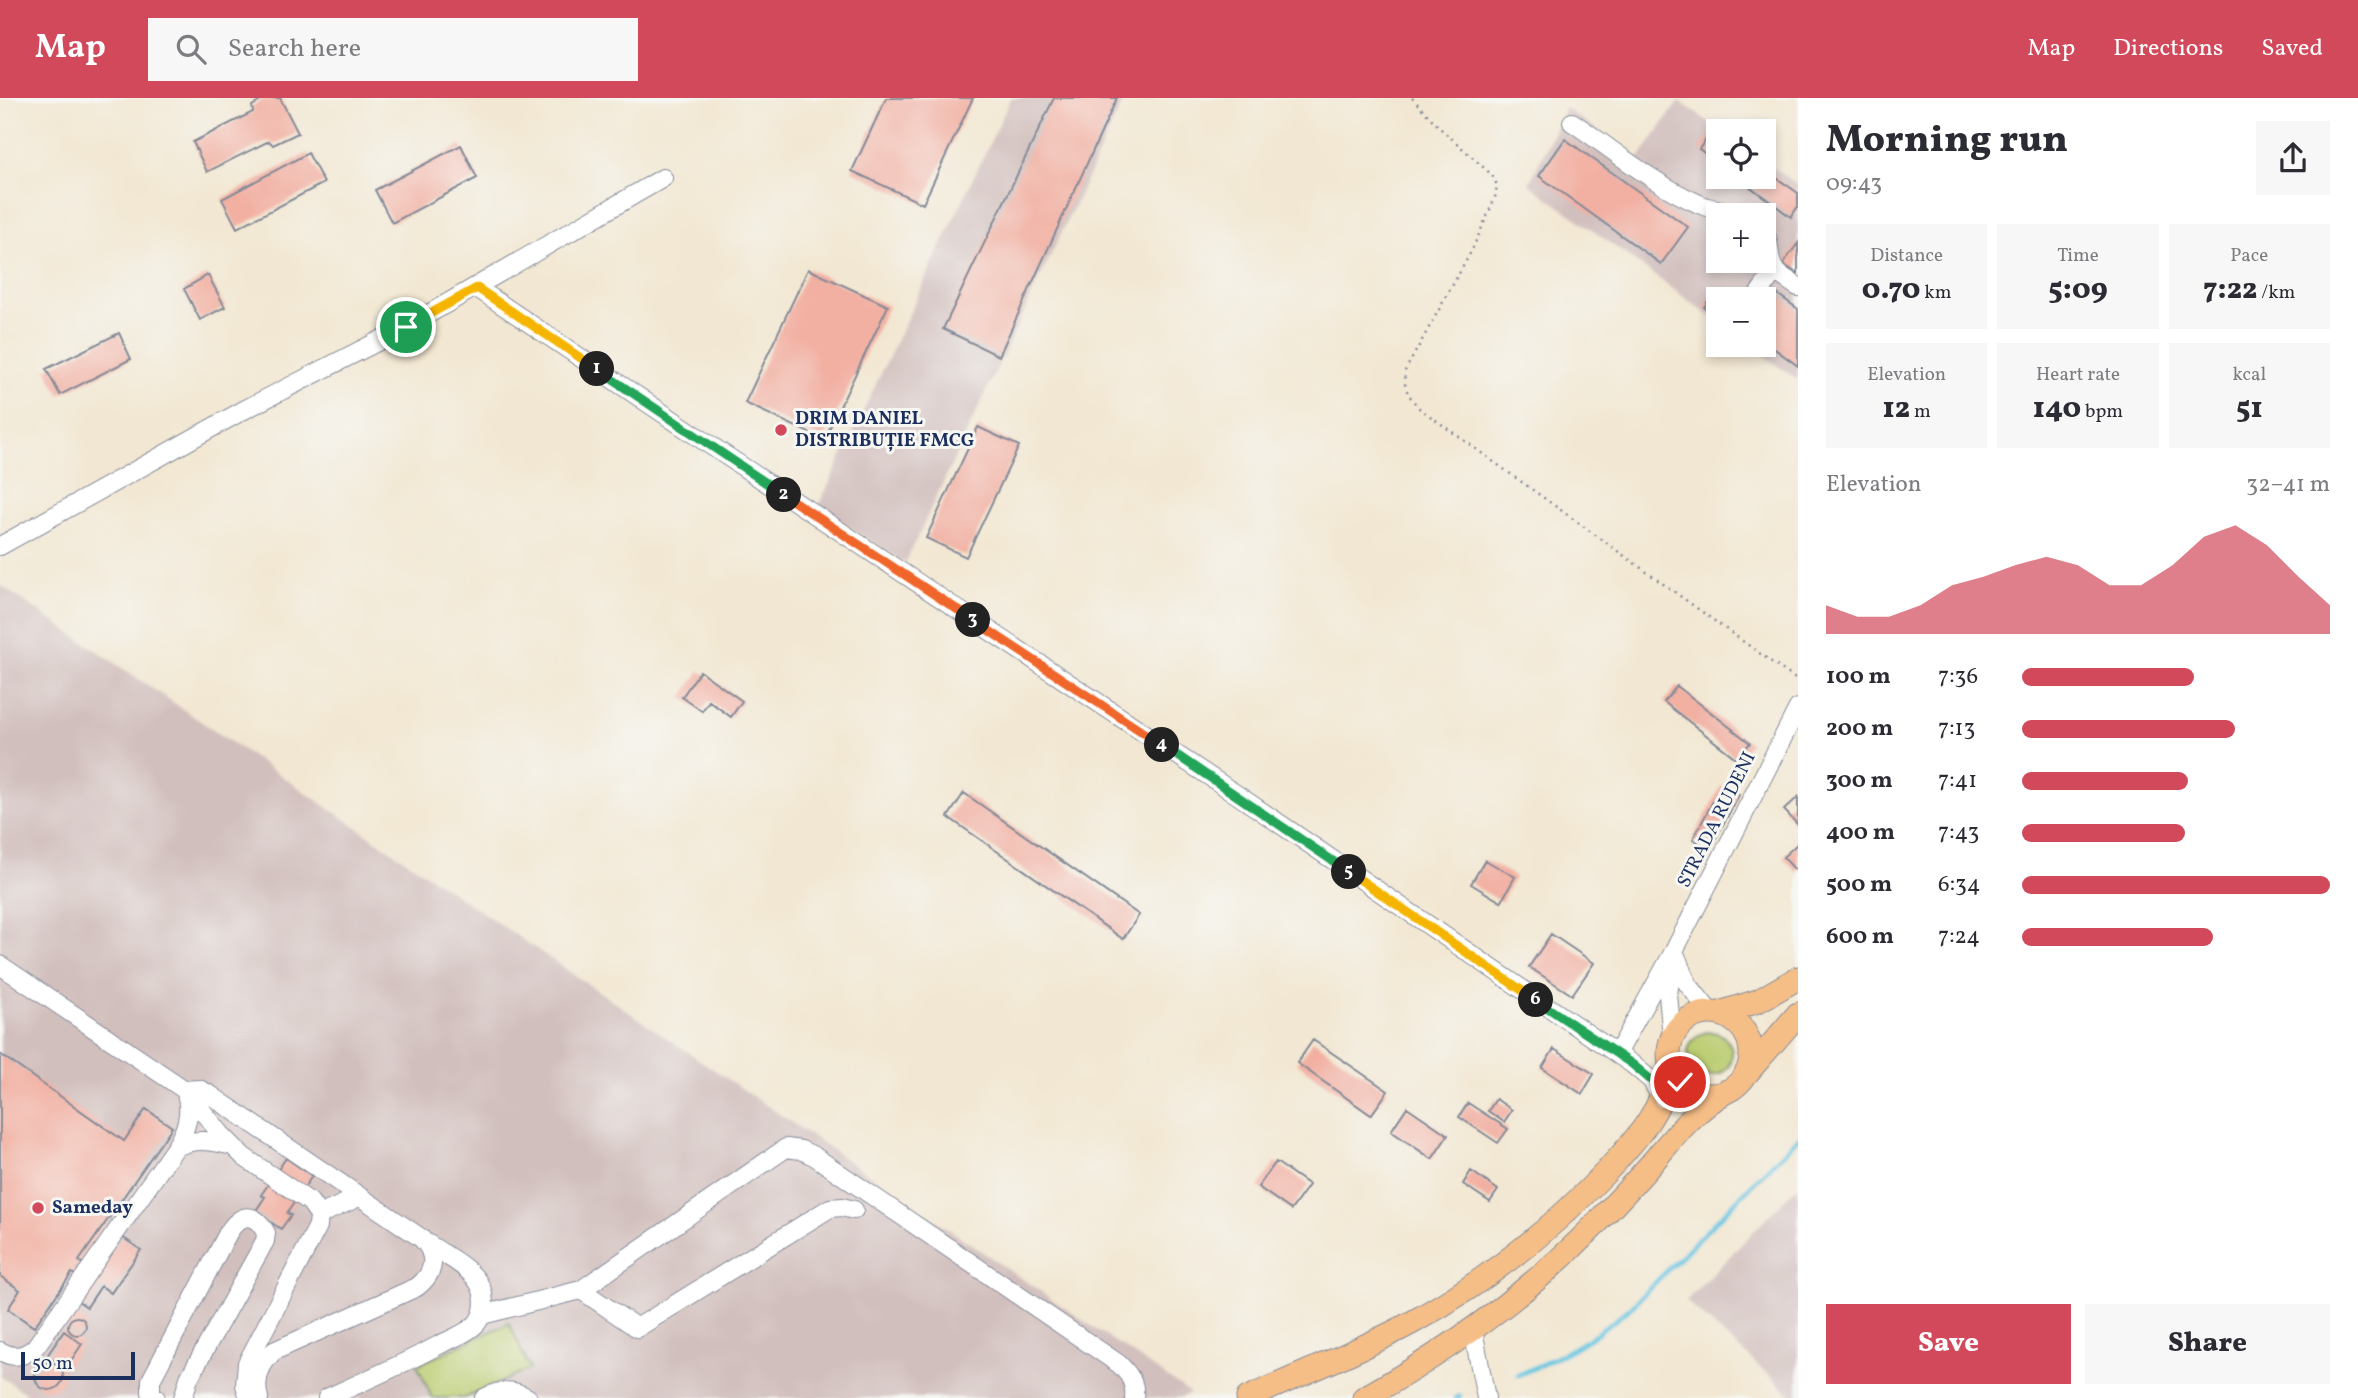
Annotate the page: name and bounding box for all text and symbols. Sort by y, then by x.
search box [148,18,638,81]
text: Map [35,26,106,72]
icon: search [172,30,210,68]
text: Search here [228,31,361,67]
text: Map [2027,32,2075,66]
text: Directions [2113,32,2223,66]
text: Saved [2261,32,2323,66]
text: Morning run [1826,115,2068,168]
map controls [1706,119,1776,357]
button: locate [1706,119,1776,189]
button: share [2256,121,2330,195]
text: 09:43 [1826,168,1882,200]
button: + [1706,203,1776,273]
text: Distance [1870,243,1943,269]
text: Time [2057,243,2099,269]
text: Pace [2230,243,2268,269]
text: 0.70 [1862,269,1921,311]
text: 5:09 [2048,269,2108,311]
text: 7:22 [2203,269,2257,311]
text: km [1921,280,1951,306]
text: /km [2257,280,2295,306]
button: − [1706,287,1776,357]
pin [376,297,436,357]
icon: arrive [387,308,425,346]
pin: 1 [580,352,614,386]
text: 1 [593,355,600,381]
text: Elevation [1867,362,1946,388]
text: Heart rate [2036,362,2120,388]
text: kcal [2232,362,2266,388]
text: 12 [1883,388,1910,430]
text: 140 [2033,388,2081,430]
text: 51 [2236,388,2263,430]
text: m [1910,399,1931,425]
text: bpm [2081,399,2123,425]
place label: DRIM DANIEL DISTRIBUȚIE FMCG [795,406,974,454]
marker: DRIM DANIEL DISTRIBUȚIE FMCG [773,422,789,438]
text: Elevation [1826,469,1922,501]
text: 32–41 m [2246,469,2330,501]
pin: 2 [766,478,802,512]
text: 2 [779,481,788,507]
pin: 3 [956,602,990,638]
text: 3 [968,606,977,632]
text: 100 m [1826,661,1891,693]
text: 7:36 [1938,661,1978,693]
text: 200 m [1826,713,1893,745]
text: 7:13 [1938,713,1975,745]
pin: 4 [1144,728,1180,762]
text: 4 [1156,731,1167,757]
street label: STRADA RUDENI [1672,748,1762,892]
text: 300 m [1826,765,1893,797]
text: 7:41 [1938,765,1977,797]
text: 400 m [1826,817,1895,849]
text: 7:43 [1938,817,1979,849]
pin: 5 [1332,854,1366,890]
text: 5 [1344,858,1353,884]
text: 500 m [1826,869,1892,901]
text: 6:34 [1938,869,1981,901]
text: 600 m [1826,921,1894,953]
text: 7:24 [1938,921,1980,953]
pin: 6 [1518,982,1554,1018]
text: 6 [1530,986,1541,1012]
pin [1650,1052,1710,1112]
icon: check [1661,1063,1699,1101]
place label: Sameday [52,1195,133,1221]
marker: Sameday [30,1200,46,1216]
button: Save [1826,1304,2071,1384]
button: Share [2085,1304,2330,1384]
scale bar [21,1349,135,1381]
text: 50 m [32,1351,73,1377]

